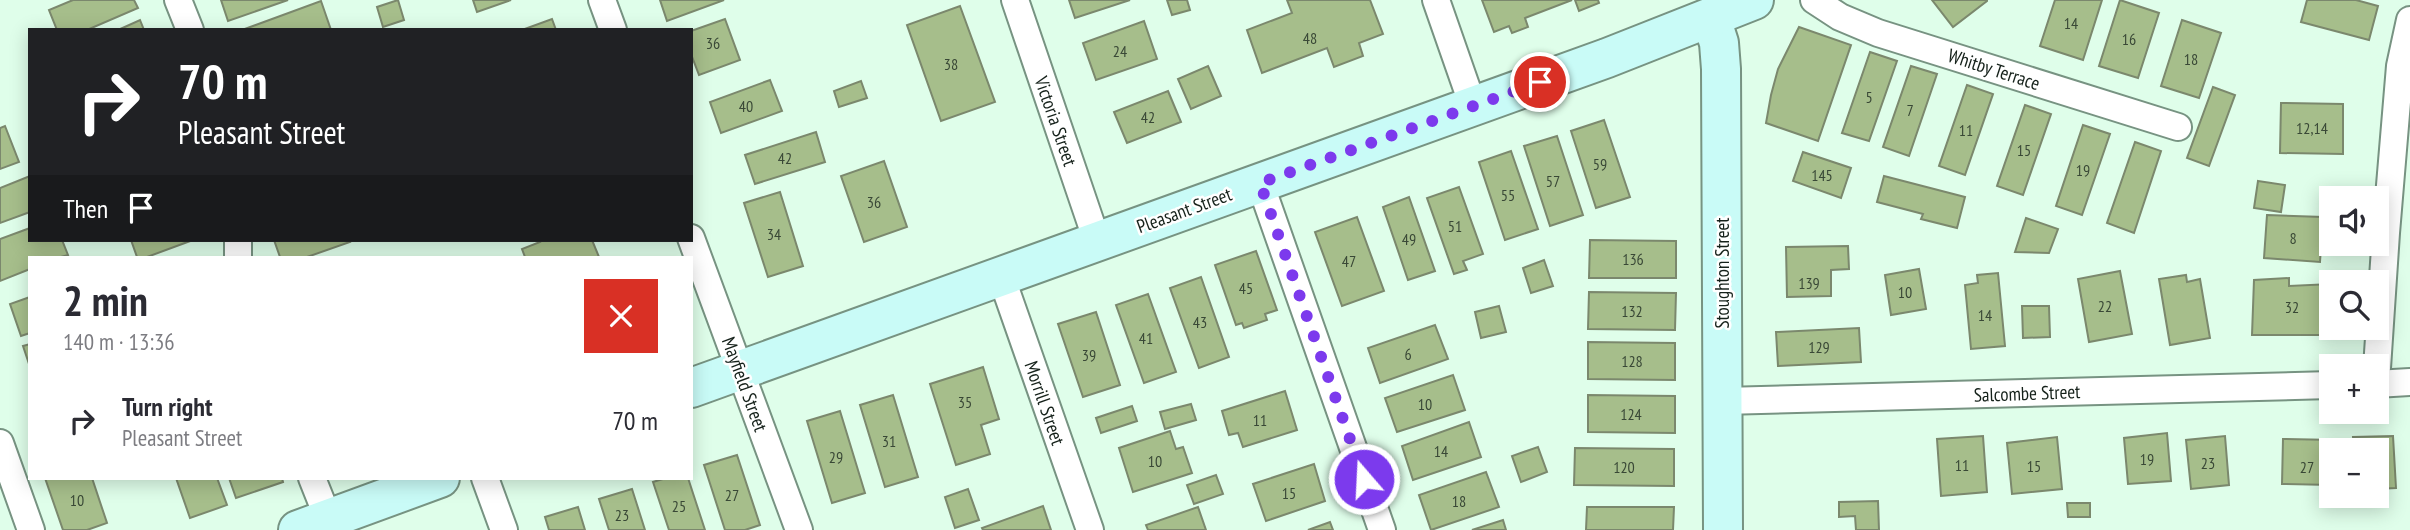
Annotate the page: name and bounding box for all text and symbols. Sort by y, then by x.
house number: 14 [2064,13,2078,33]
house number: 48 [1303,28,1317,48]
house number: 16 [2122,29,2136,49]
house number: 36 [706,33,720,53]
house number: 24 [1113,41,1127,61]
street label: Whitby Terrace [1945,43,2043,95]
text: 70 m [178,49,267,113]
house number: 18 [2184,49,2198,69]
pin [1510,52,1570,112]
house number: 38 [944,54,958,74]
icon: right [63,56,154,147]
icon: arrive [1521,63,1559,101]
street label: Victoria Street [1029,72,1083,170]
house number: 5 [1865,87,1873,107]
house number: 40 [739,96,753,116]
house number: 7 [1906,100,1914,120]
house number: 42 [1141,107,1155,127]
text: Pleasant Street [178,111,345,153]
house number: 12,14 [2296,118,2328,138]
house number: 11 [1959,120,1973,140]
house number: 15 [2017,140,2031,160]
house number: 42 [778,148,792,168]
house number: 59 [1593,154,1607,174]
house number: 19 [2076,160,2090,180]
house number: 145 [1811,165,1833,185]
house number: 57 [1546,171,1560,191]
street label: Pleasant Street [1133,181,1236,238]
house number: 55 [1501,185,1515,205]
map controls [2319,186,2389,508]
button: sound [2319,186,2389,256]
icon: arrive [122,189,160,227]
text: Then [63,192,108,225]
house number: 36 [867,192,881,212]
house number: 51 [1448,216,1462,236]
street label: Stoughton Street [1710,217,1734,329]
house number: 34 [767,224,781,244]
house number: 8 [2289,228,2297,248]
house number: 49 [1402,229,1416,249]
house number: 136 [1622,249,1644,269]
house number: 47 [1342,251,1356,271]
button: search [2319,270,2389,340]
text: 2 min [63,273,148,328]
house number: 139 [1798,273,1820,293]
house number: 45 [1239,278,1253,298]
button: close [584,279,658,353]
house number: 10 [1898,282,1912,302]
house number: 22 [2098,296,2112,316]
house number: 32 [2285,297,2299,317]
house number: 132 [1621,301,1643,321]
house number: 14 [1978,305,1992,325]
house number: 43 [1193,312,1207,332]
text: 140 m · 13:36 [63,327,175,356]
house number: 41 [1139,328,1153,348]
street label: Mayfield Street [717,333,773,435]
house number: 129 [1808,337,1830,357]
house number: 6 [1404,344,1412,364]
house number: 39 [1082,345,1096,365]
house number: 128 [1621,351,1643,371]
button: + [2319,354,2389,424]
street label: Morrill Street [1019,358,1071,449]
street label: Salcombe Street [1973,379,2081,407]
text: Turn right [122,390,213,423]
house number: 35 [958,392,972,412]
house number: 10 [1418,394,1432,414]
icon: right [63,402,101,440]
text: 70 m [612,404,658,437]
house number: 124 [1620,404,1642,424]
house number: 11 [1253,410,1267,430]
text: Pleasant Street [122,423,242,452]
house number: 31 [882,431,896,451]
button: − [2319,438,2389,508]
house number: 14 [1434,441,1448,461]
position arrow [1327,442,1401,516]
house number: 29 [829,447,843,467]
house number: 19 [2140,449,2154,469]
house number: 10 [1148,451,1162,471]
house number: 23 [2201,453,2215,473]
house number: 11 [1955,455,1969,475]
house number: 15 [2027,456,2041,476]
house number: 120 [1613,457,1635,477]
house number: 27 [2300,457,2314,477]
house number: 15 [1282,483,1296,503]
house number: 27 [725,485,739,505]
house number: 10 [70,490,84,510]
house number: 18 [1452,491,1466,511]
house number: 25 [672,496,686,516]
house number: 23 [615,505,629,525]

